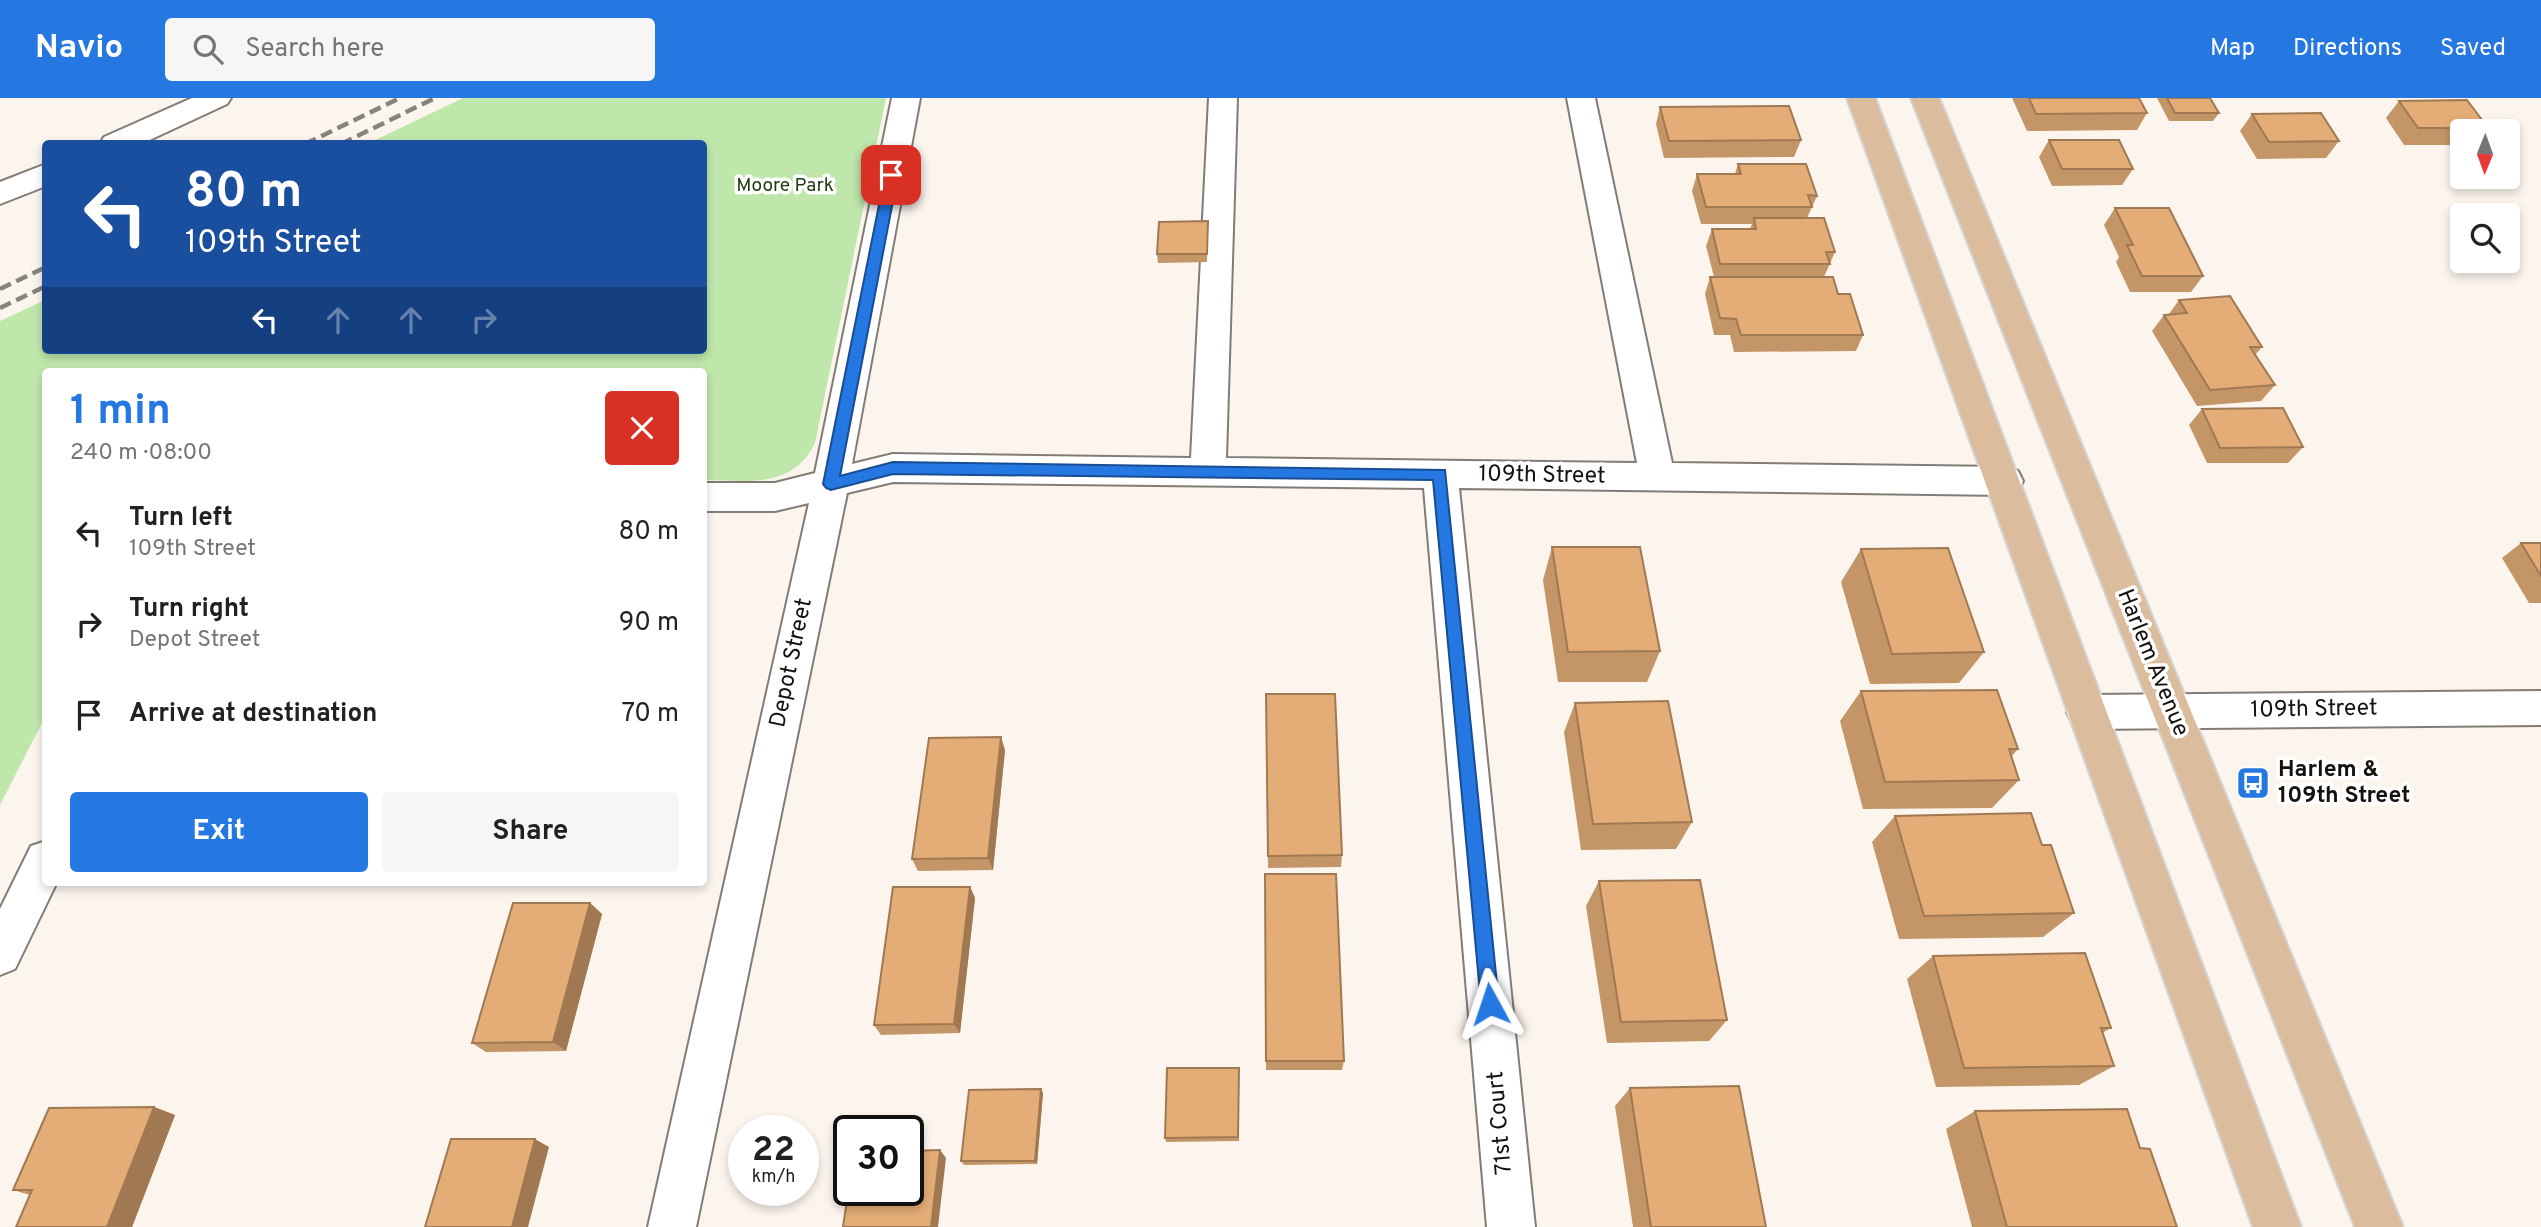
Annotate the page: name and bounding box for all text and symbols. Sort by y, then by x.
search box [165,18,655,81]
text: Navio [35,28,123,70]
icon: search [189,30,227,68]
text: Search here [245,33,384,66]
text: Map [2210,34,2255,64]
text: Directions [2293,34,2402,64]
text: Saved [2440,34,2506,64]
north arrow [2450,119,2520,189]
map controls [2450,119,2520,273]
pin [861,145,921,205]
icon: arrive [872,156,910,194]
text: 80 m [185,163,302,225]
icon: left [70,168,161,259]
park label: Moore Park [736,174,834,198]
button: search [2450,203,2520,273]
text: 109th Street [185,224,362,264]
icon: left [246,301,284,339]
icon: ahead [319,301,357,339]
icon: ahead [392,301,430,339]
icon: right [465,301,503,339]
text: 1 min [70,386,171,439]
button: close [605,391,679,465]
text: 240 m · 08:00 [70,439,212,468]
street label: 109th Street [1478,460,1606,492]
text: Turn left [129,502,233,535]
icon: left [70,514,108,552]
text: 80 m [619,516,679,549]
text: 109th Street [129,535,256,564]
street label: Harlem Avenue [2109,585,2195,741]
text: Turn right [129,593,249,626]
street label: Depot Street [764,596,820,730]
icon: right [70,605,108,643]
text: 90 m [619,607,679,640]
text: Depot Street [129,626,260,655]
street label: 109th Street [2250,694,2378,726]
icon: arrive [70,696,108,734]
text: Arrive at destination [129,698,377,731]
text: 70 m [621,698,679,731]
place label: Harlem & 109th Street [2278,756,2410,811]
bus stop icon: Harlem & 109th Street [2234,764,2272,802]
button: Exit [70,792,368,872]
button: Share [382,792,679,872]
position arrow [1453,967,1527,1041]
street label: 71st Court [1482,1070,1520,1176]
speed limit sign: 30 [833,1115,924,1206]
text: 22 [752,1129,795,1173]
text: km/h [752,1166,795,1189]

